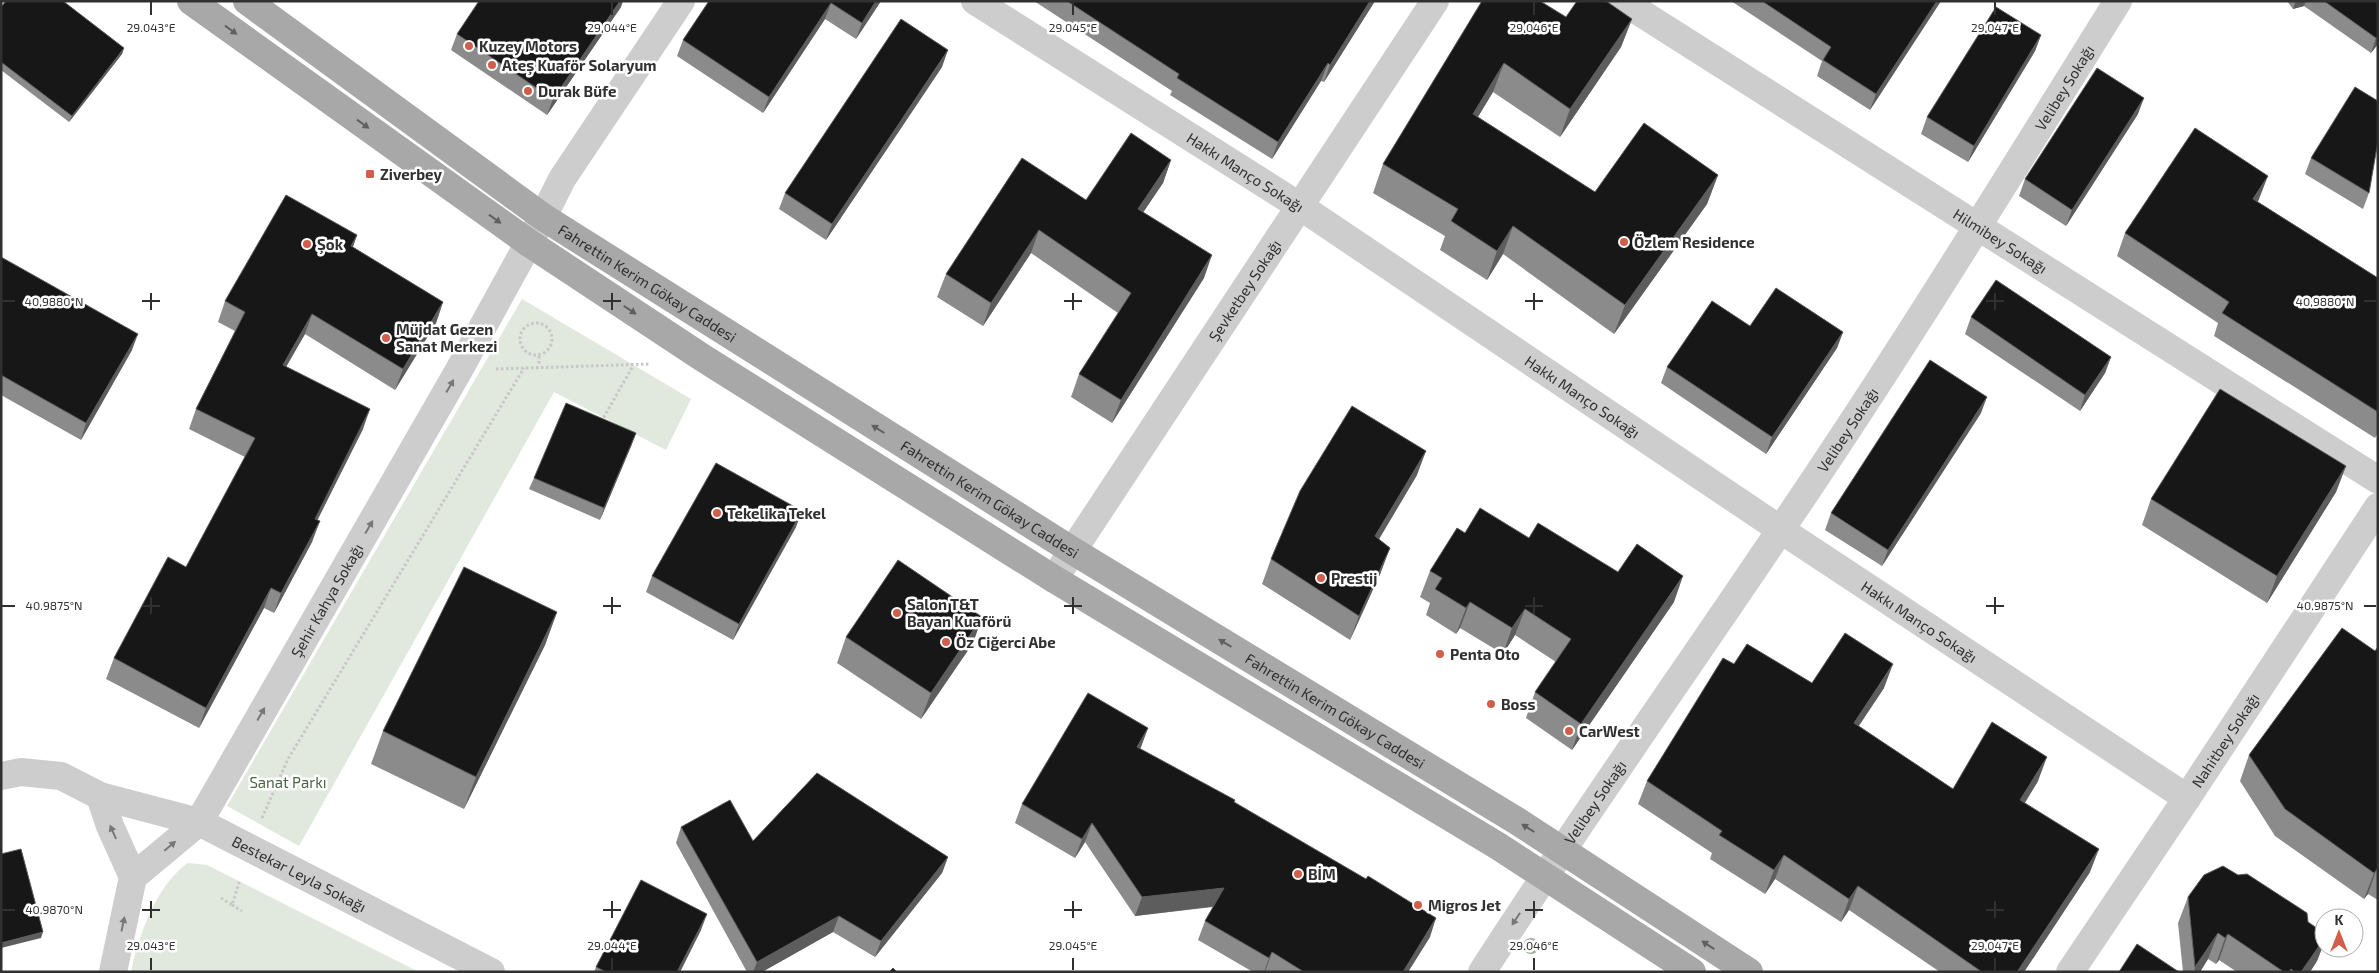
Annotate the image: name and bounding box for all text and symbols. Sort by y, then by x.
text: 29.043°E [127,20,176,34]
text: 29.044°E [587,20,637,34]
text: 29.045°E [1049,20,1098,34]
text: 29.046°E [1510,20,1559,34]
text: 29.047°E [1971,20,2019,34]
one-way arrow [224,25,238,35]
place label: Kuzey Motors [479,37,577,56]
marker: Kuzey Motors [463,40,475,52]
street label: Velibey Sokağı [2031,41,2098,134]
place label: Ateş Kuaför Solaryum [502,56,657,76]
marker: Ateş Kuaför Solaryum [486,59,498,71]
place label: Durak Büfe [538,82,617,100]
marker: Durak Büfe [522,85,534,97]
one-way arrow [356,119,370,129]
street label: Hakkı Manço Sokağı [1184,128,1307,216]
place label: Ziverbey [380,165,442,184]
marker: Ziverbey [364,168,376,180]
street label: Hilmibey Sokağı [1950,204,2051,277]
one-way arrow [488,214,502,224]
street label: Fahrettin Kerim Gökay Caddesi [555,220,740,346]
place label: Özlem Residence [1634,233,1755,251]
place label: Şok [317,235,344,255]
street label: Şevketbey Sokağı [1204,236,1284,345]
marker: Özlem Residence [1618,236,1630,248]
marker: Şok [301,238,313,250]
text: 40.9880°N [25,294,83,308]
text: 40.9880°N [2296,294,2354,308]
one-way arrow [623,305,636,314]
place label: Müjdat Gezen Sanat Merkezi [396,320,497,355]
marker: Müjdat Gezen Sanat Merkezi [380,332,392,344]
street label: Hakkı Manço Sokağı [1522,351,1644,442]
one-way arrow [445,380,454,393]
street label: Velibey Sokağı [1813,384,1882,475]
one-way arrow [872,424,885,433]
street label: Fahrettin Kerim Gökay Caddesi [898,436,1083,562]
place label: Tekelika Tekel [727,504,826,522]
marker: Tekelika Tekel [711,507,723,519]
one-way arrow [364,521,373,534]
street label: Şehir Kahya Sokağı [287,540,366,661]
place label: Prestij [1331,569,1377,587]
marker: Prestij [1315,572,1327,584]
street label: Hakkı Manço Sokağı [1858,577,1981,666]
place label: Salon T&T Bayan Kuaförü [907,595,1011,631]
text: 40.9875°N [26,598,82,612]
text: 40.9875°N [2297,598,2353,612]
marker: Salon T&T Bayan Kuaförü [891,607,903,619]
place label: Öz Ciğerci Abe [956,633,1056,651]
marker: Öz Ciğerci Abe [940,636,952,648]
one-way arrow [1218,639,1231,648]
place label: Penta Oto [1450,645,1520,663]
marker: Penta Oto [1434,648,1446,660]
street label: Fahrettin Kerim Gökay Caddesi [1242,649,1429,772]
street label: Nahitbey Sokağı [2187,689,2263,791]
place label: Boss [1501,695,1535,713]
marker: Boss [1485,698,1497,710]
one-way arrow [257,707,266,720]
place label: CarWest [1579,722,1640,740]
marker: CarWest [1563,725,1575,737]
street label: Velibey Sokağı [1560,757,1630,847]
park label: Sanat Parkı [249,773,327,791]
one-way arrow [1521,823,1535,832]
one-way arrow [108,825,116,839]
street label: Bestekar Leyla Sokağı [229,832,369,915]
one-way arrow [163,840,176,851]
place label: BİM [1308,865,1336,883]
marker: BİM [1292,868,1304,880]
place label: Migros Jet [1428,896,1501,914]
marker: Migros Jet [1412,899,1424,911]
text: 40.9870°N [25,902,83,916]
north arrow [2314,908,2364,958]
text: K [2335,911,2344,928]
one-way arrow [1511,913,1521,926]
one-way arrow [119,916,127,932]
text: 29.043°E [127,938,176,952]
text: 29.044°E [587,938,637,952]
text: 29.045°E [1049,938,1098,952]
text: 29.046°E [1510,938,1559,952]
text: 29.047°E [1971,938,2019,952]
one-way arrow [1702,940,1715,950]

